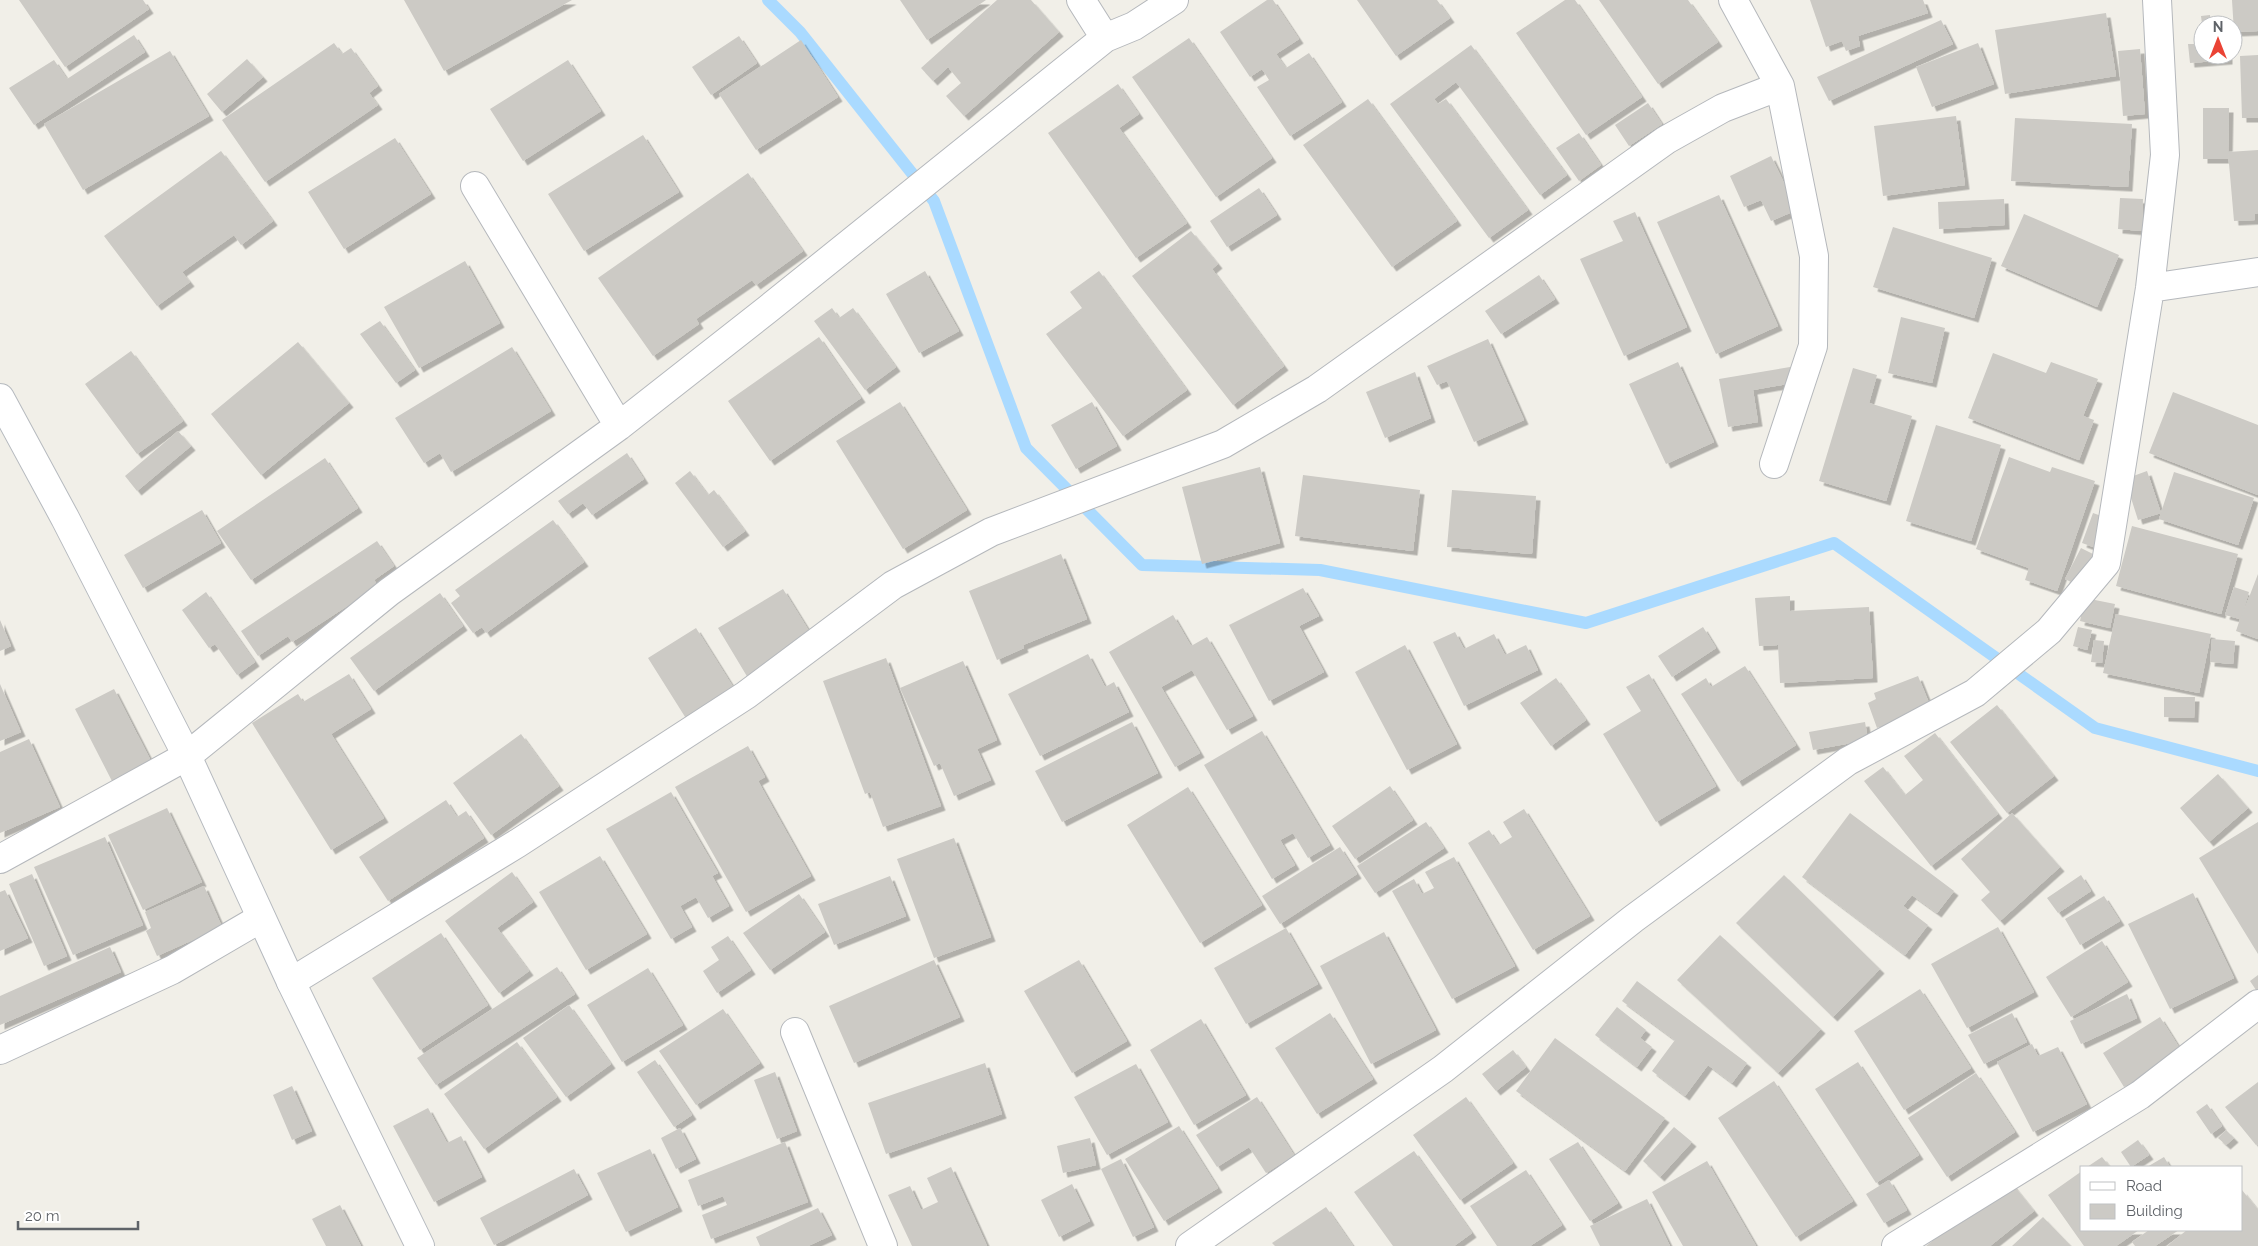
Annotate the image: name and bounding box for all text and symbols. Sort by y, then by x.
north arrow [2193,15,2243,65]
text: N [2213,19,2223,35]
legend [2080,1166,2243,1231]
text: Road [2126,1177,2162,1195]
scale bar [18,1198,138,1230]
text: Building [2126,1202,2183,1220]
text: 20 m [25,1207,60,1225]

